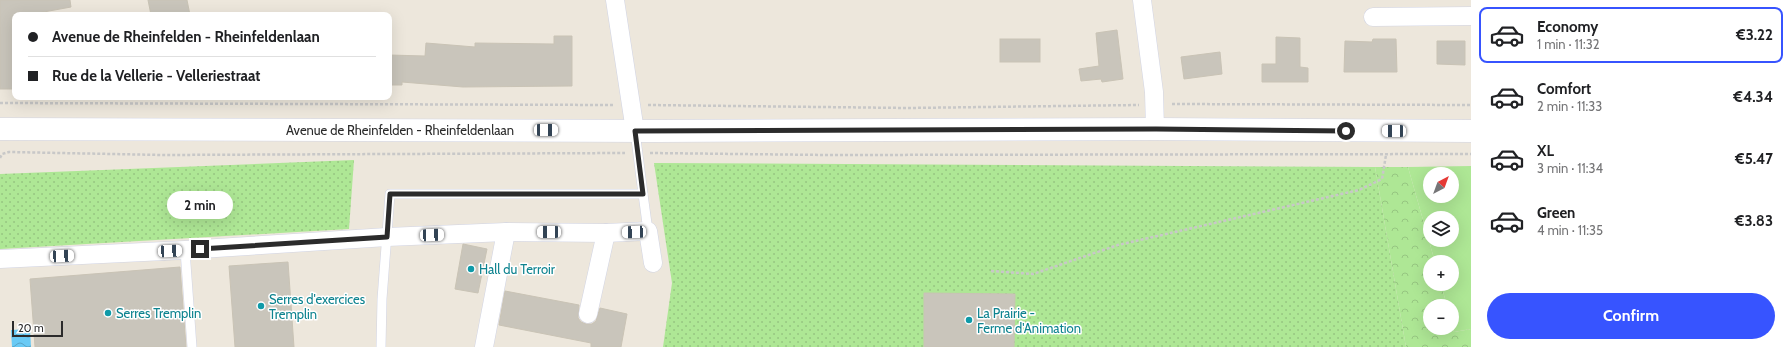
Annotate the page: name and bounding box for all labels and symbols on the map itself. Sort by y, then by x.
street label: Avenue de Rheinfelden - Rheinfeldenlaan [286,122,514,138]
route start [1337,122,1355,140]
car [534,124,558,136]
car [1382,125,1406,137]
north arrow [1423,167,1459,203]
callout: 2 min [167,191,233,219]
car [537,226,561,238]
car [622,226,646,238]
car [420,229,444,241]
route end [191,240,209,258]
car [158,244,182,258]
car [50,249,74,263]
place label: Hall du Terroir [479,261,556,277]
marker: Hall du Terroir [466,264,476,274]
place label: Serres d'exercices Tremplin [269,291,366,322]
marker: Serres d'exercices Tremplin [256,301,266,311]
place label: Serres Tremplin [116,305,201,321]
place label: La Prairie - Ferme d'Animation [977,305,1081,336]
marker: Serres Tremplin [103,308,113,318]
marker: La Prairie - Ferme d'Animation [964,315,974,325]
scale bar [12,319,63,338]

